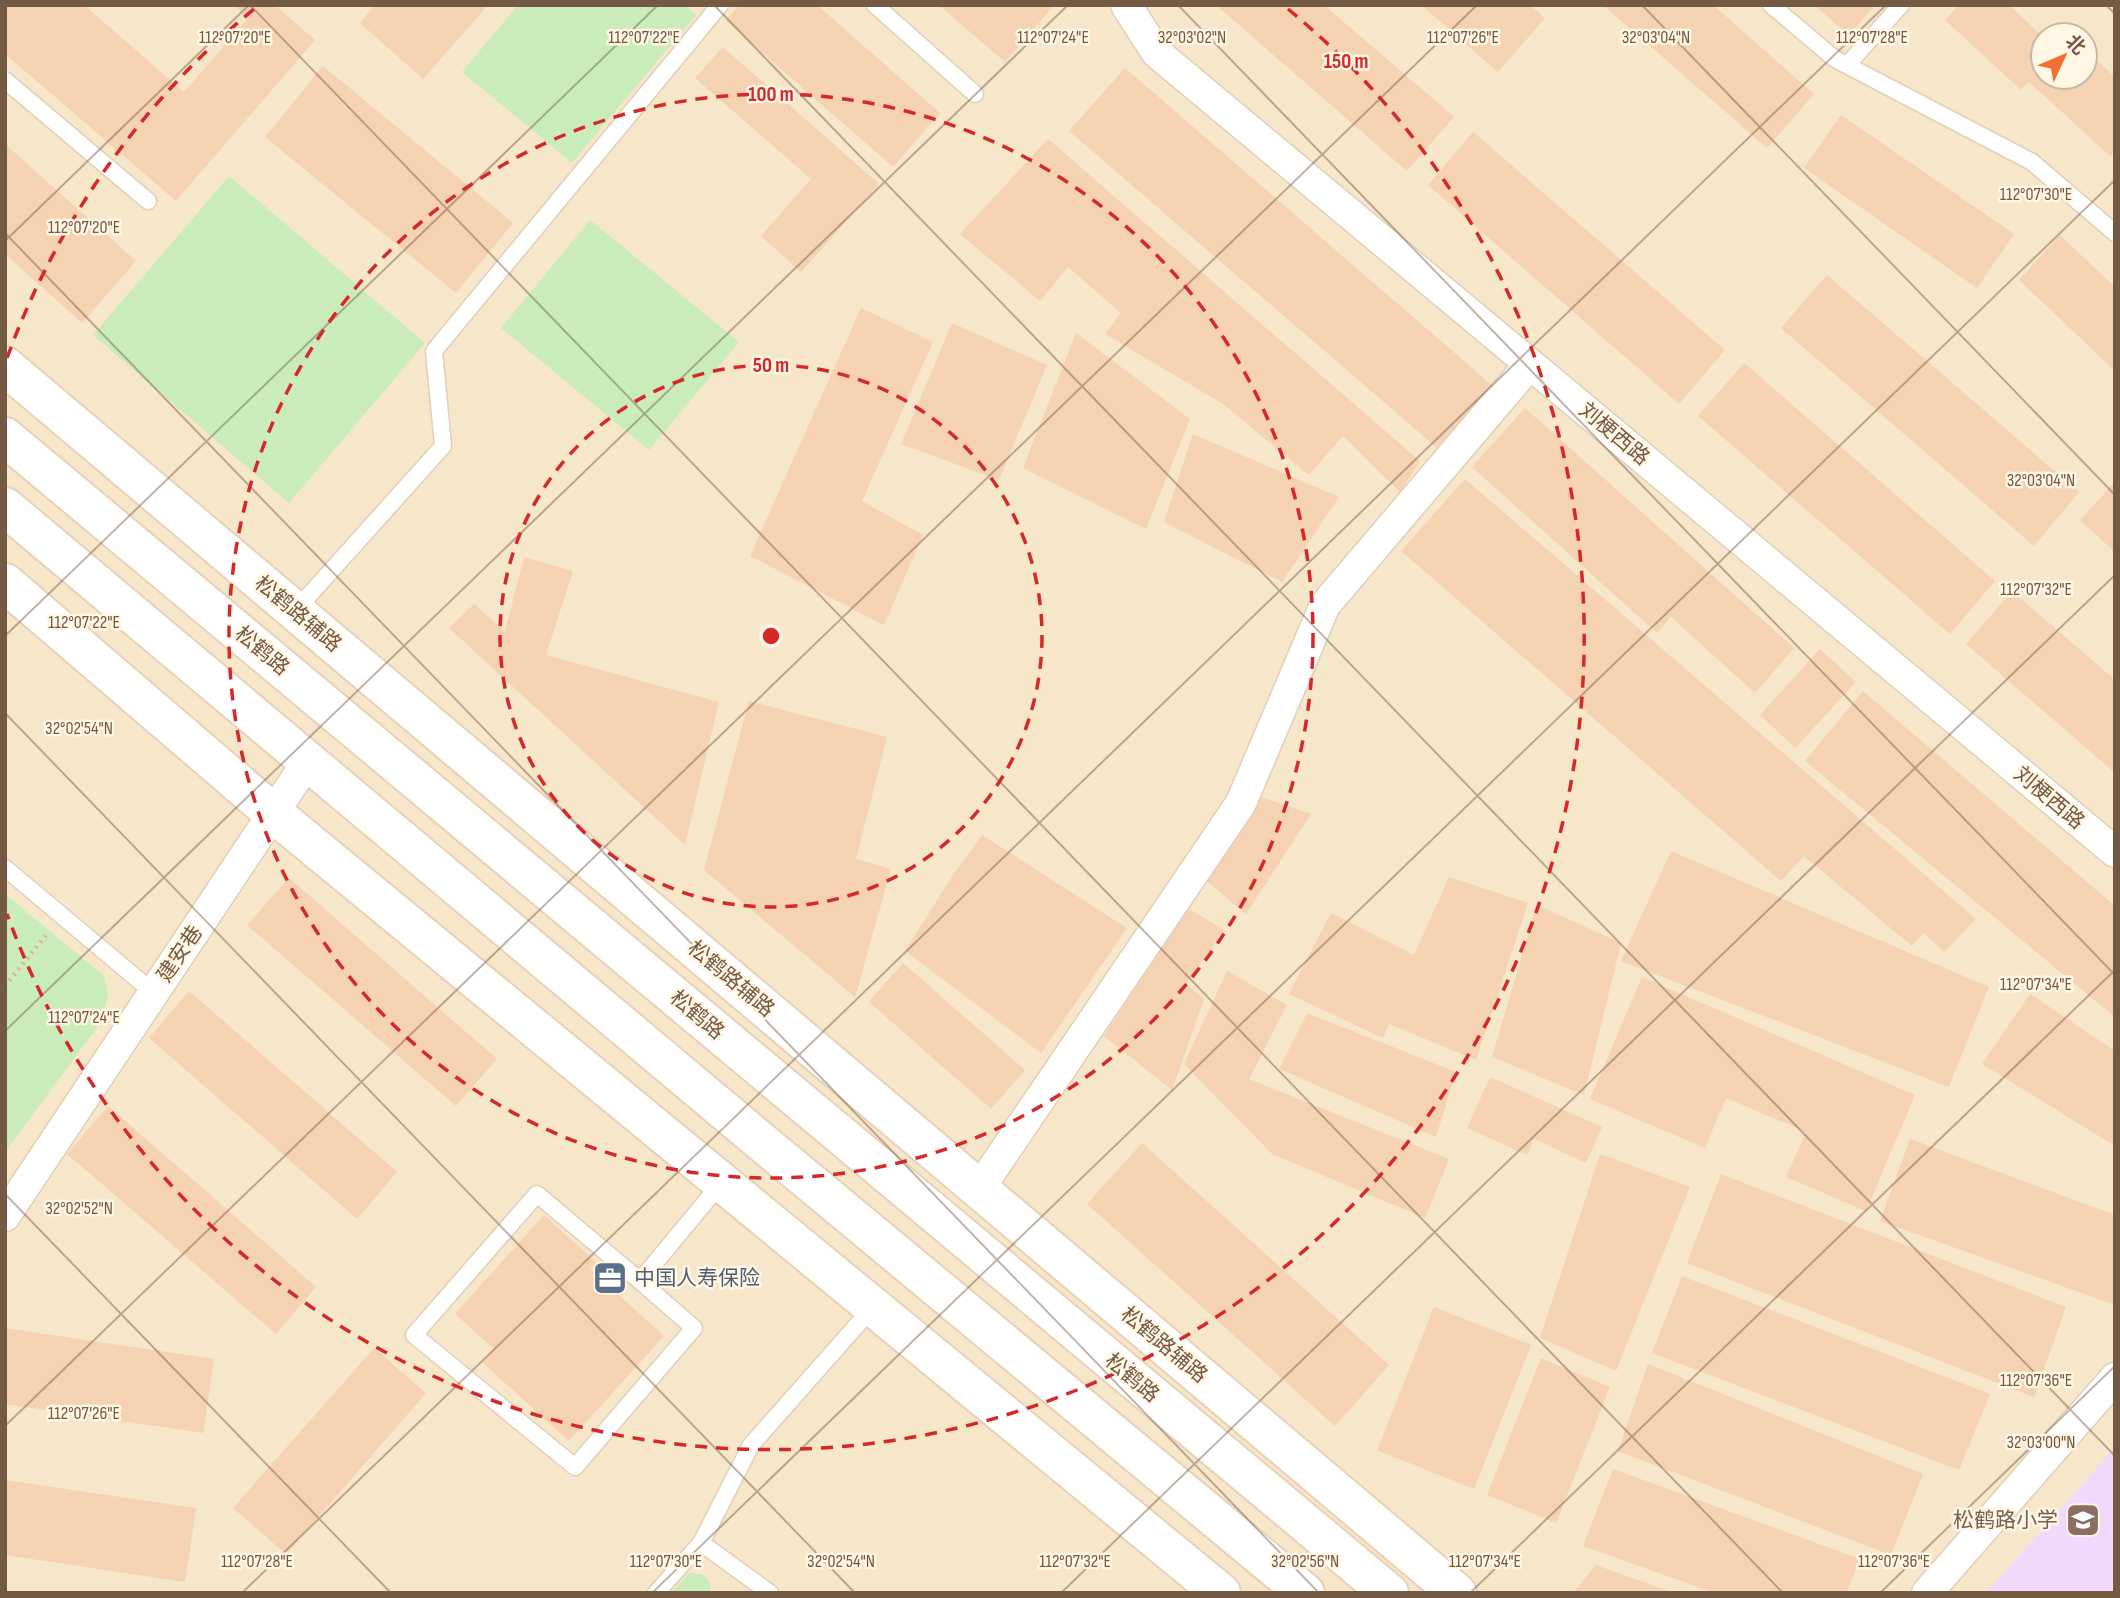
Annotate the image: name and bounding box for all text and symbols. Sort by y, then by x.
north arrow [2029,21,2099,91]
text: 112°07'20"E [199,27,271,48]
text: 112°07'22"E [608,27,680,48]
text: 112°07'24"E [1017,27,1089,48]
text: 32°03'02"N [1158,27,1226,48]
text: 112°07'26"E [1427,27,1499,48]
text: 32°03'04"N [1622,27,1690,48]
text: 112°07'28"E [1836,27,1908,48]
text: 北 [2060,30,2090,60]
text: 150 m [1324,49,1368,74]
text: 100 m [748,82,794,107]
text: 112°07'30"E [2000,184,2072,205]
text: 112°07'20"E [48,217,120,238]
text: 50 m [753,353,789,378]
street label: 刘梗西路 [1574,397,1654,471]
text: 32°03'04"N [2007,470,2075,491]
street label: 松鹤路辅路 [250,571,346,657]
text: 112°07'32"E [2000,579,2072,600]
text: 112°07'22"E [48,612,120,633]
street label: 松鹤路 [230,621,294,681]
centre of rings [759,624,783,648]
text: 32°02'54"N [45,718,113,739]
street label: 刘梗西路 [2009,761,2089,835]
street label: 建安巷 [152,921,208,987]
street label: 松鹤路辅路 [683,936,779,1022]
text: 112°07'34"E [2000,974,2072,995]
street label: 松鹤路 [665,985,729,1045]
text: 112°07'24"E [48,1007,120,1028]
text: 32°02'52"N [45,1198,113,1219]
office icon: 中国人寿保险 [591,1259,629,1297]
place label: 中国人寿保险 [634,1266,760,1291]
street label: 松鹤路辅路 [1116,1302,1212,1388]
street label: 松鹤路 [1100,1348,1164,1408]
text: 112°07'36"E [2000,1370,2072,1391]
text: 112°07'26"E [48,1403,120,1424]
text: 32°03'00"N [2006,1432,2076,1453]
school or university icon: 松鹤路小学 [2064,1501,2102,1539]
place label: 松鹤路小学 [1953,1508,2058,1533]
text: 112°07'28"E [221,1551,293,1572]
text: 112°07'30"E [630,1551,702,1572]
text: 32°02'54"N [807,1551,875,1572]
text: 112°07'32"E [1039,1551,1111,1572]
text: 32°02'56"N [1271,1551,1339,1572]
text: 112°07'34"E [1449,1551,1521,1572]
text: 112°07'36"E [1858,1551,1930,1572]

